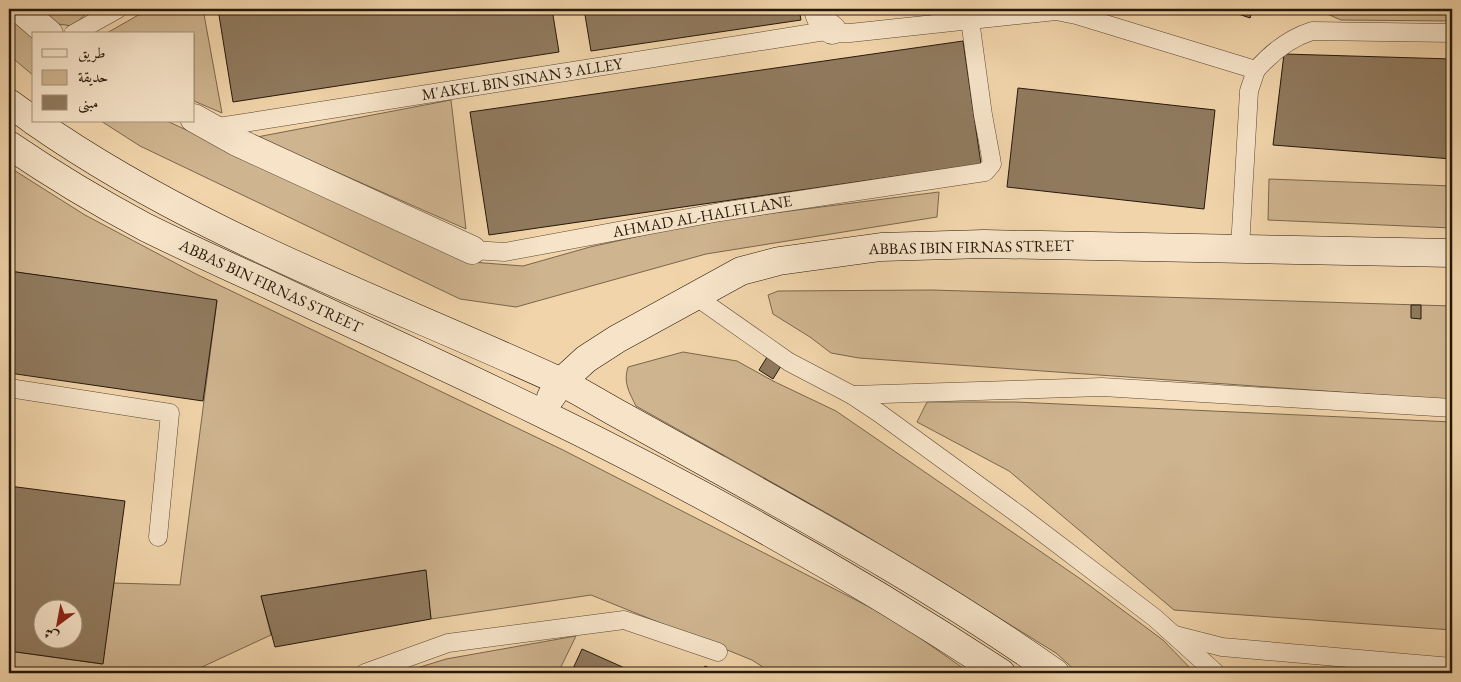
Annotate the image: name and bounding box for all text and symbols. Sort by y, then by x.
legend [32,32,195,122]
text: طريق [78,43,105,63]
street label: M'AKEL BIN SINAN 3 ALLEY [420,53,625,105]
text: حديقة [78,67,108,86]
text: مبنى [78,93,98,114]
street label: AHMAD AL-HALFI LANE [610,190,793,242]
street label: ABBAS BIN FIRNAS STREET [175,234,366,338]
street label: ABBAS IBIN FIRNAS STREET [867,235,1074,259]
north arrow [32,600,82,650]
text: ش [40,624,62,646]

